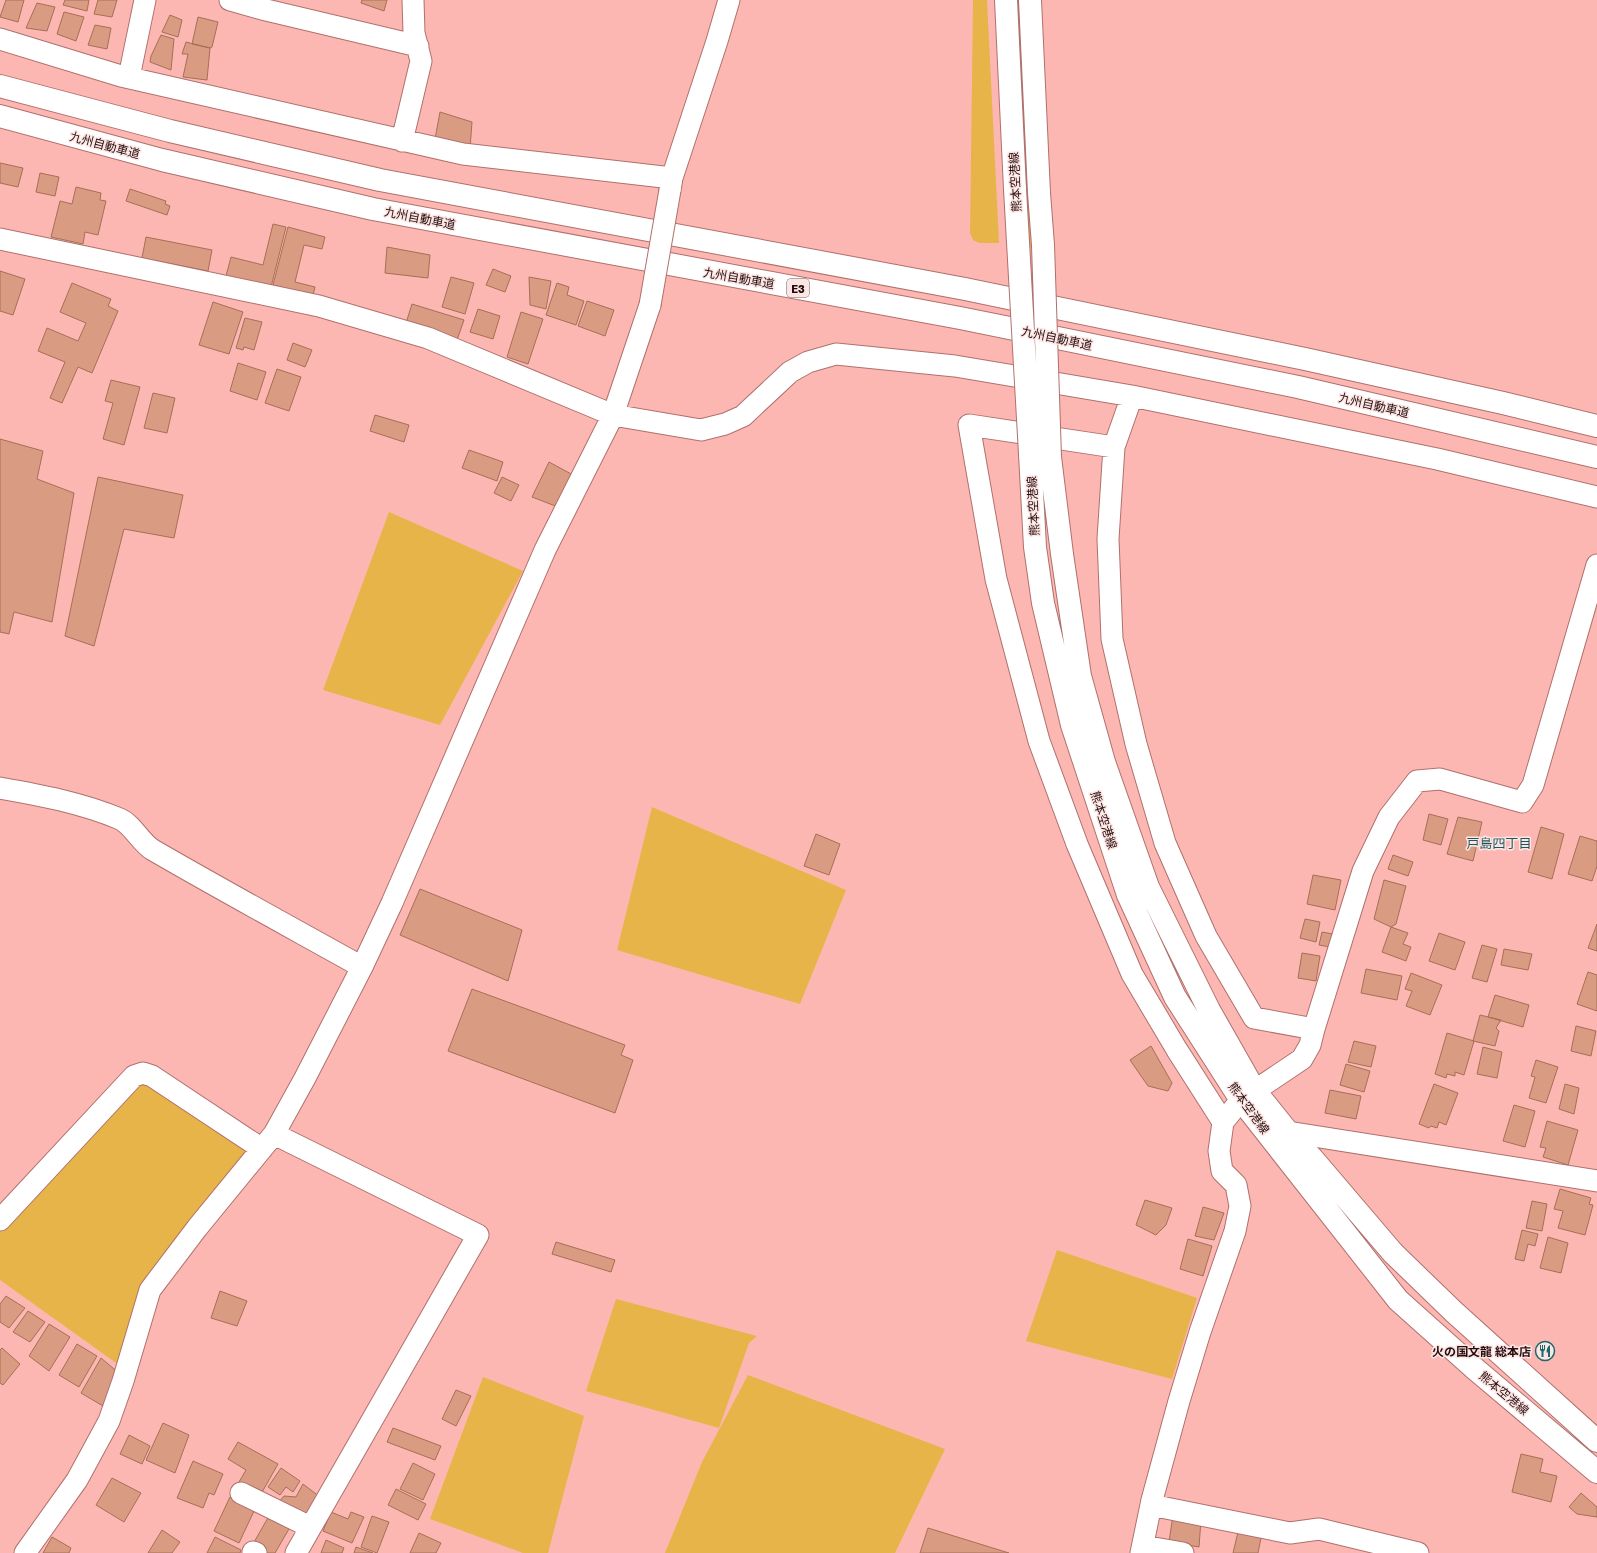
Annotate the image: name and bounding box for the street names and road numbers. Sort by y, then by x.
street label: 九州自動車道 [68,128,142,162]
street label: 熊本空港線 [1006,152,1024,212]
street label: 九州自動車道 [383,204,457,232]
street label: 九州自動車道 [702,264,776,292]
road number: E3 [787,279,809,297]
street label: 九州自動車道 [1020,323,1094,353]
street label: 九州自動車道 [1337,390,1411,420]
street label: 熊本空港線 [1024,476,1042,536]
street label: 熊本空港線 [1088,789,1120,851]
street label: 熊本空港線 [1225,1079,1273,1137]
street label: 熊本空港線 [1476,1368,1532,1418]

